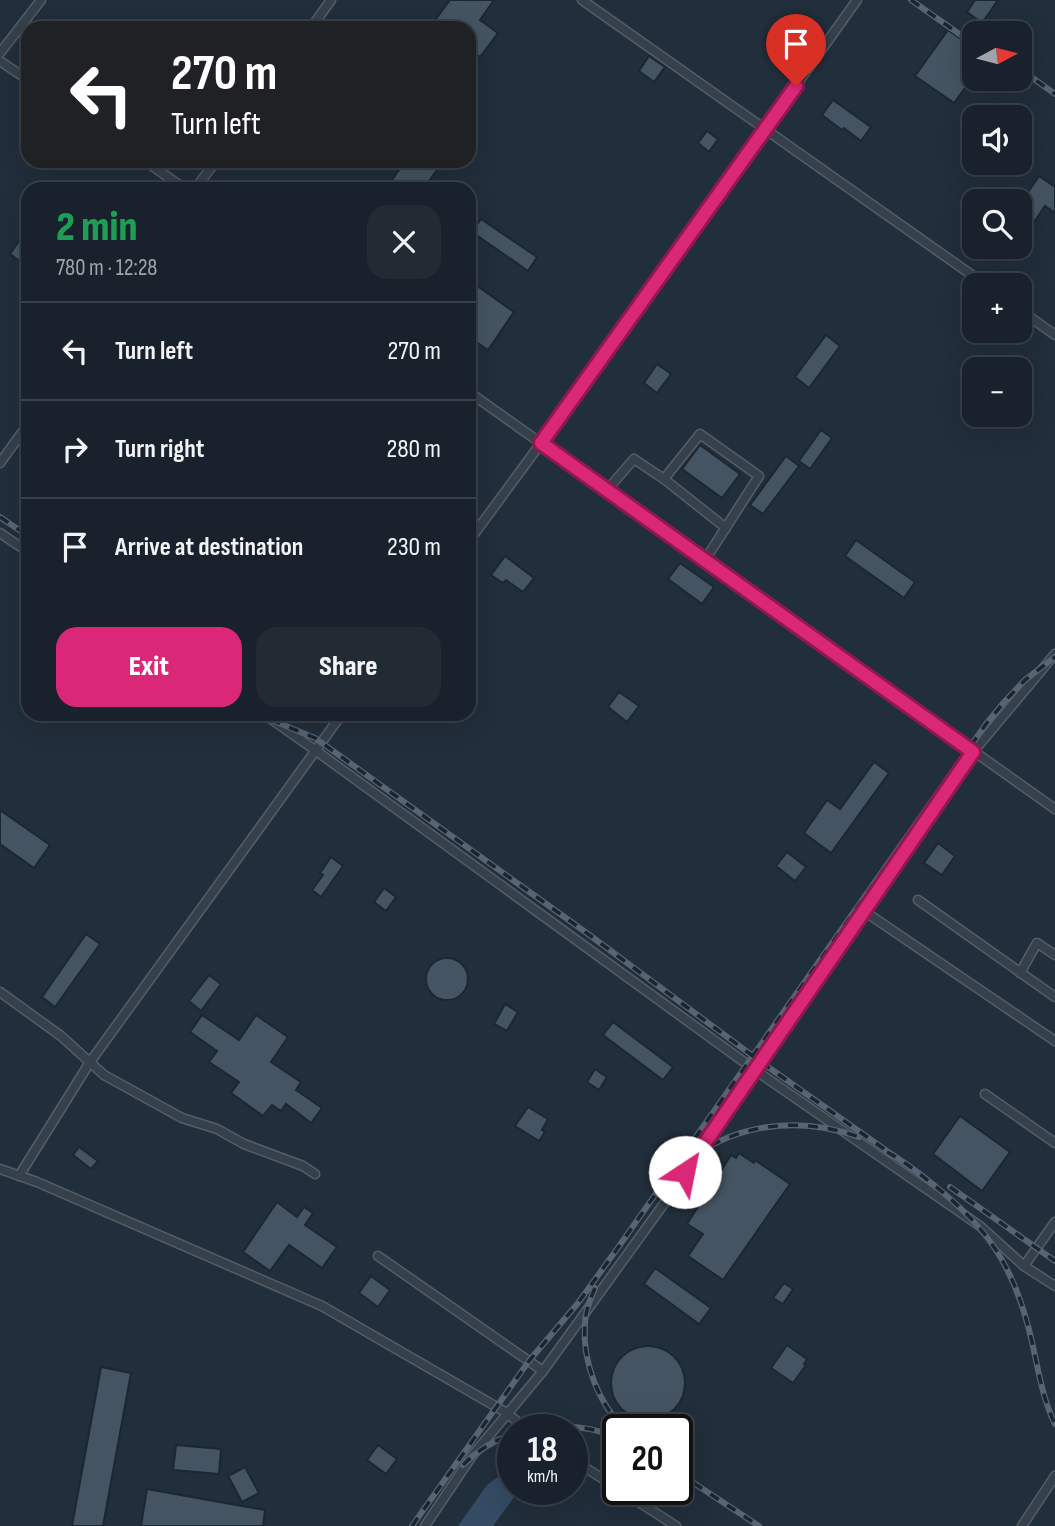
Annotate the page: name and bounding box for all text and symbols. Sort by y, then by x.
pin [766,14,826,86]
north arrow [962,21,1032,91]
map controls [962,21,1032,427]
icon: arrive [777,25,815,63]
text: 270 m [171,45,277,104]
icon: left [56,49,147,140]
text: Turn left [171,105,261,144]
button: sound [962,105,1032,175]
button: search [962,189,1032,259]
text: 2 min [56,202,137,253]
button: close [367,205,441,279]
text: 780 m · 12:28 [56,254,157,282]
button: + [962,273,1032,343]
icon: left [56,332,94,370]
text: Turn left [115,336,193,367]
text: 270 m [388,336,441,367]
button: − [962,357,1032,427]
icon: right [56,430,94,468]
text: Turn right [115,434,204,465]
text: 280 m [386,434,441,465]
icon: arrive [56,528,94,566]
text: Arrive at destination [115,532,303,563]
text: 230 m [387,532,441,563]
button: Exit [56,627,242,707]
button: Share [256,627,441,707]
position arrow [648,1135,722,1209]
speed limit sign: 20 [602,1414,693,1505]
text: 18 [527,1429,558,1472]
text: km/h [527,1466,558,1487]

